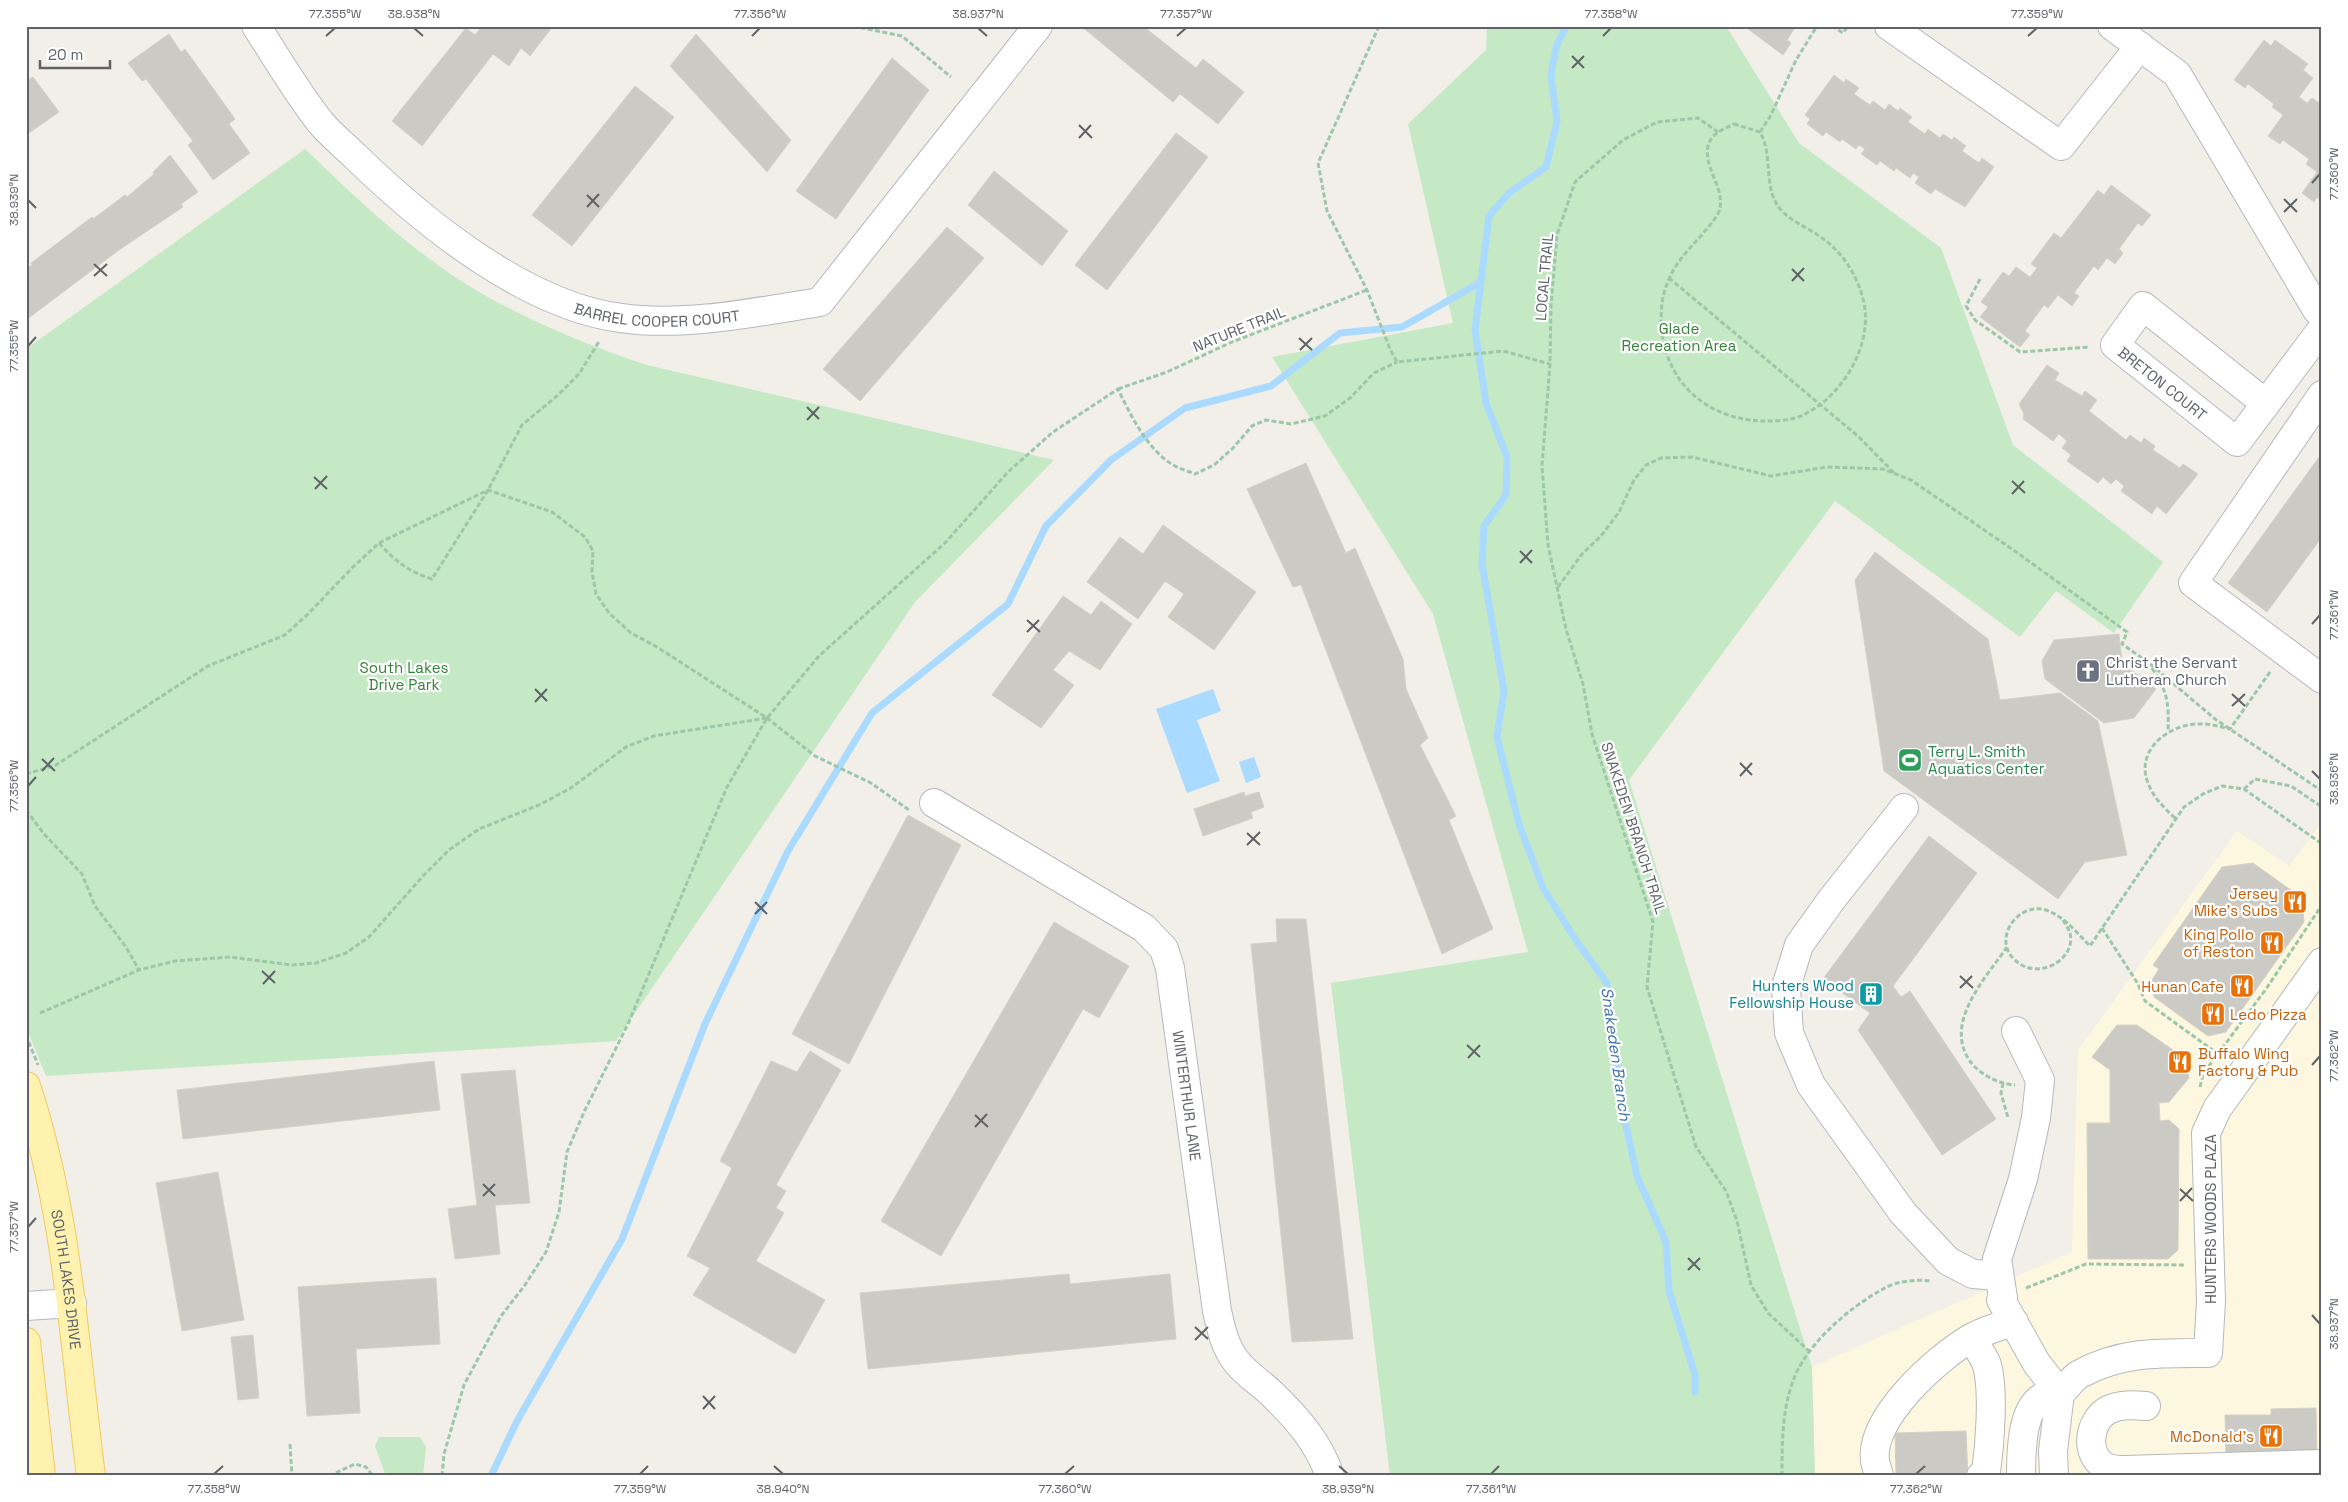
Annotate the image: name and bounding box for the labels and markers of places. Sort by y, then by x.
place label: Christ the Servant Lutheran Church [2106,653,2238,689]
church icon: Christ the Servant Lutheran Church [2075,658,2101,684]
place label: Terry L. Smith Aquatics Center [1928,742,2045,778]
sports icon: Terry L. Smith Aquatics Center [1897,747,1923,773]
place label: Jersey Mike's Subs [2194,884,2278,920]
restaurant icon: Jersey Mike's Subs [2282,889,2308,915]
place label: King Pollo of Reston [2183,925,2254,961]
restaurant icon: King Pollo of Reston [2259,930,2285,956]
restaurant icon: Hunan Cafe [2229,973,2255,999]
place label: Hunters Wood Fellowship House [1729,976,1854,1012]
place label: Hunan Cafe [2141,977,2224,996]
building icon: Hunters Wood Fellowship House [1858,981,1884,1007]
restaurant icon: Ledo Pizza [2200,1001,2226,1027]
place label: Ledo Pizza [2230,1005,2307,1024]
place label: Buffalo Wing Factory & Pub [2198,1044,2298,1080]
restaurant icon: Buffalo Wing Factory & Pub [2167,1049,2193,1075]
restaurant icon: McDonald's [2258,1423,2284,1449]
place label: McDonald's [2170,1427,2254,1446]

